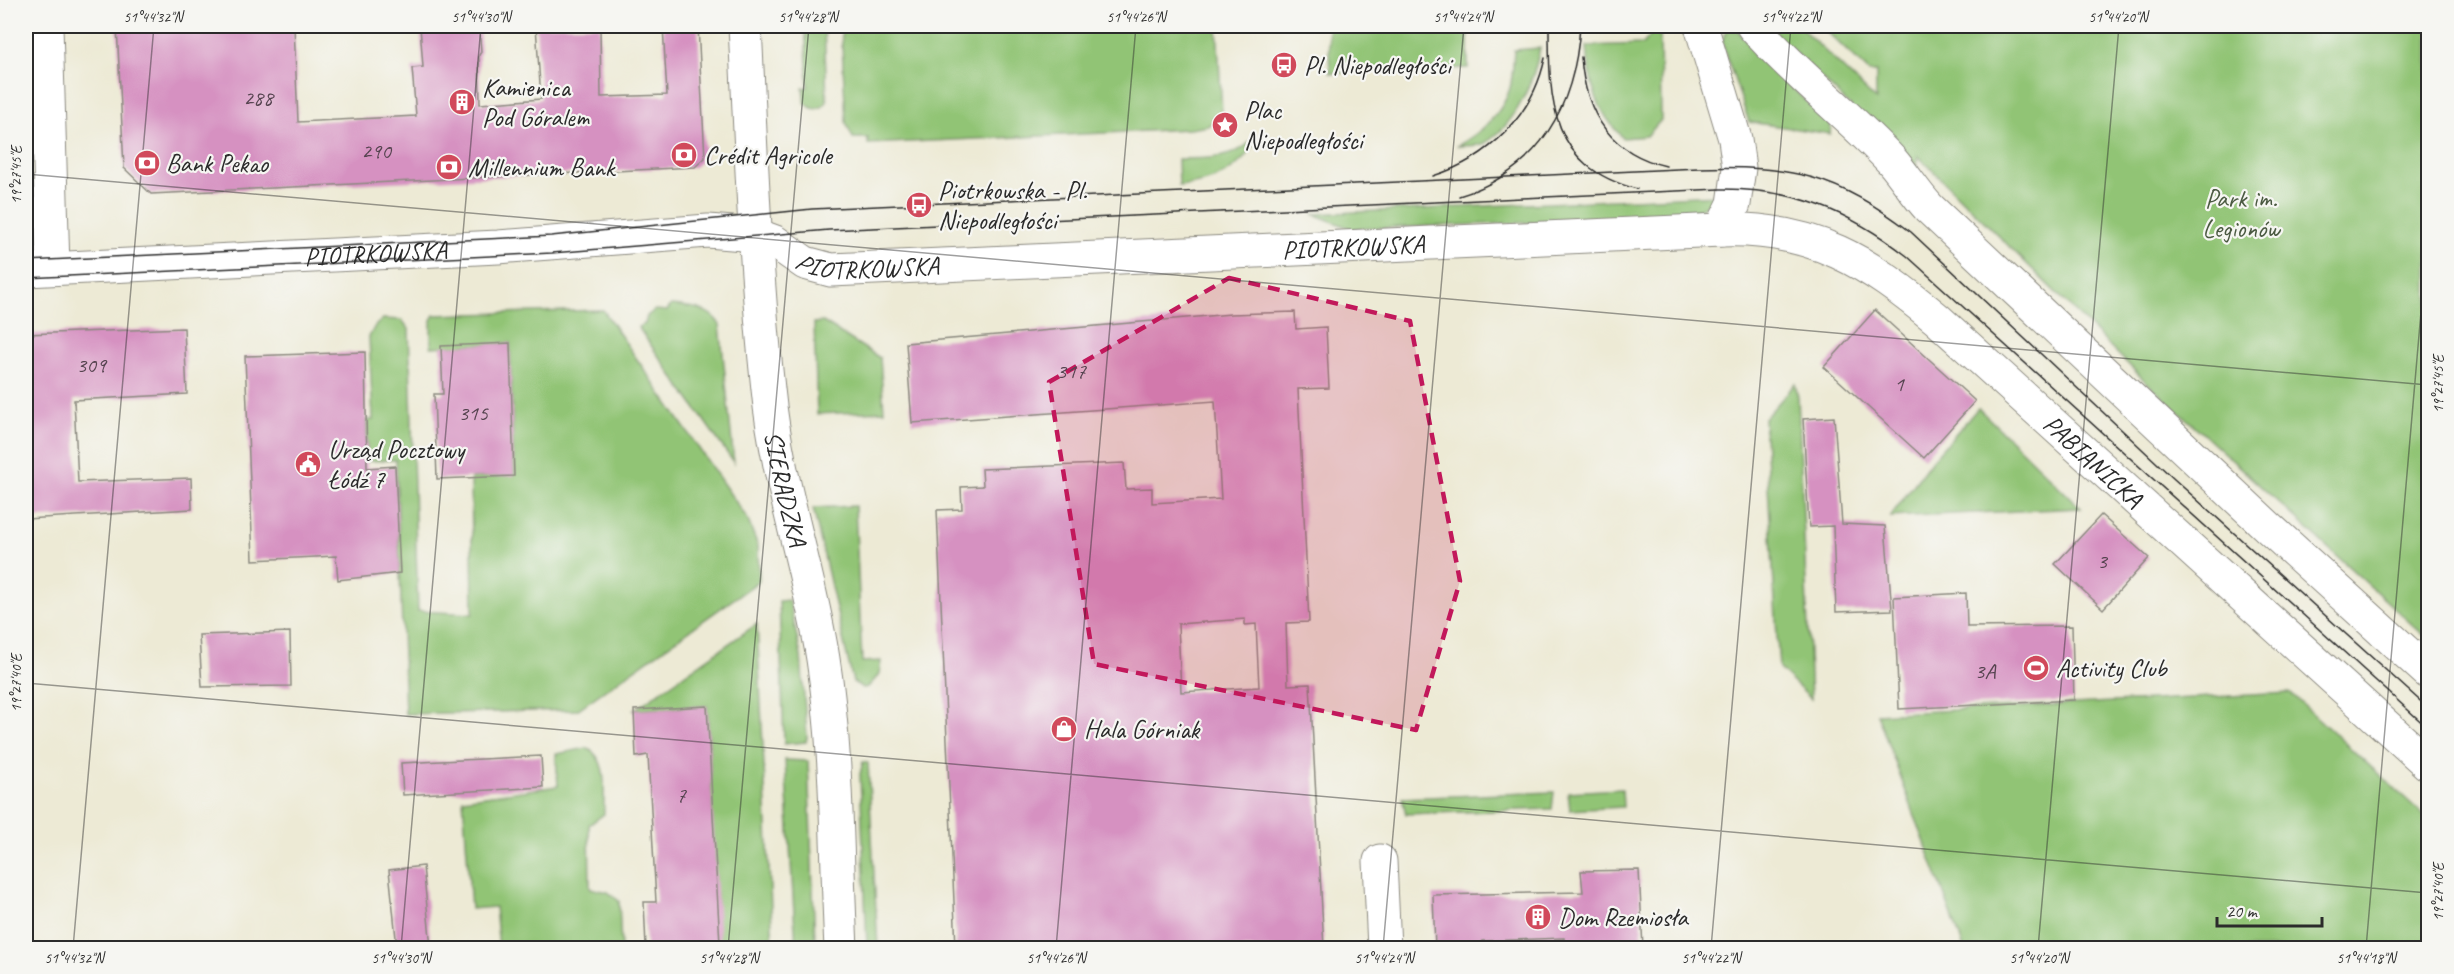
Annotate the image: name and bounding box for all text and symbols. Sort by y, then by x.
text: 51°44'32"N [123,8,186,27]
text: 51°44'30"N [451,8,514,27]
text: 51°44'28"N [778,8,841,27]
text: 51°44'26"N [1106,8,1169,27]
text: 51°44'24"N [1433,8,1496,27]
text: 51°44'22"N [1761,8,1824,27]
text: 51°44'20"N [2088,8,2151,27]
place label: Pl. Niepodległości [1304,49,1454,82]
bus stop icon: Pl. Niepodległości [1269,50,1299,80]
place label: Kamienica Pod Góralem [482,71,591,134]
house number: 288 [243,84,275,112]
building icon: Kamienica Pod Góralem [447,87,477,117]
place label: Plac Niepodległości [1244,94,1366,157]
place icon: Plac Niepodległości [1210,110,1240,140]
house number: 290 [361,137,393,165]
place label: Crédit Agricole [704,139,834,172]
bank icon: Crédit Agricole [669,140,699,170]
text: 19°27'45"E [7,144,26,204]
place label: Bank Pekao [166,147,270,180]
bank icon: Bank Pekao [132,148,162,178]
place label: Millennium Bank [468,151,617,184]
bank icon: Millennium Bank [434,152,464,182]
place label: Piotrkowska - Pl. Niepodległości [938,174,1088,237]
park label: Park im. Legionów [2202,182,2282,245]
bus stop icon: Piotrkowska - Pl. Niepodległości [904,190,934,220]
street label: PIOTRKOWSKA [1281,227,1427,266]
street label: PIOTRKOWSKA [304,233,449,273]
street label: PIOTRKOWSKA [789,245,942,287]
house number: 309 [76,351,108,379]
text: 19°27'45"E [2429,353,2448,413]
house number: 317 [1056,357,1087,385]
house number: 1 [1894,370,1905,398]
house number: 315 [458,399,489,427]
street label: PABIANICKA [2037,407,2151,515]
street label: SIERADZKA [757,429,815,551]
place label: Urząd Pocztowy Łódź 7 [328,433,466,496]
public building icon: Urząd Pocztowy Łódź 7 [293,449,323,479]
house number: 3 [2097,547,2109,575]
text: 19°27'40"E [7,652,26,712]
place label: Activity Club [2056,652,2168,685]
sports icon: Activity Club [2021,653,2051,683]
house number: 3A [1975,657,1996,685]
place label: Hala Górniak [1084,713,1202,746]
shop icon: Hala Górniak [1049,714,1079,744]
house number: 7 [676,781,687,809]
text: 19°27'40"E [2429,861,2448,921]
scale bar [2217,890,2322,928]
text: 20 m [2226,900,2259,922]
place label: Dom Rzemiosła [1558,901,1689,934]
building icon: Dom Rzemiosła [1523,902,1553,932]
text: 51°44'32"N [44,949,107,968]
text: 51°44'30"N [371,949,434,968]
text: 51°44'28"N [699,949,762,968]
text: 51°44'26"N [1026,949,1089,968]
text: 51°44'24"N [1354,949,1417,968]
text: 51°44'22"N [1681,949,1744,968]
text: 51°44'20"N [2009,949,2072,968]
text: 51°44'18"N [2336,949,2399,968]

